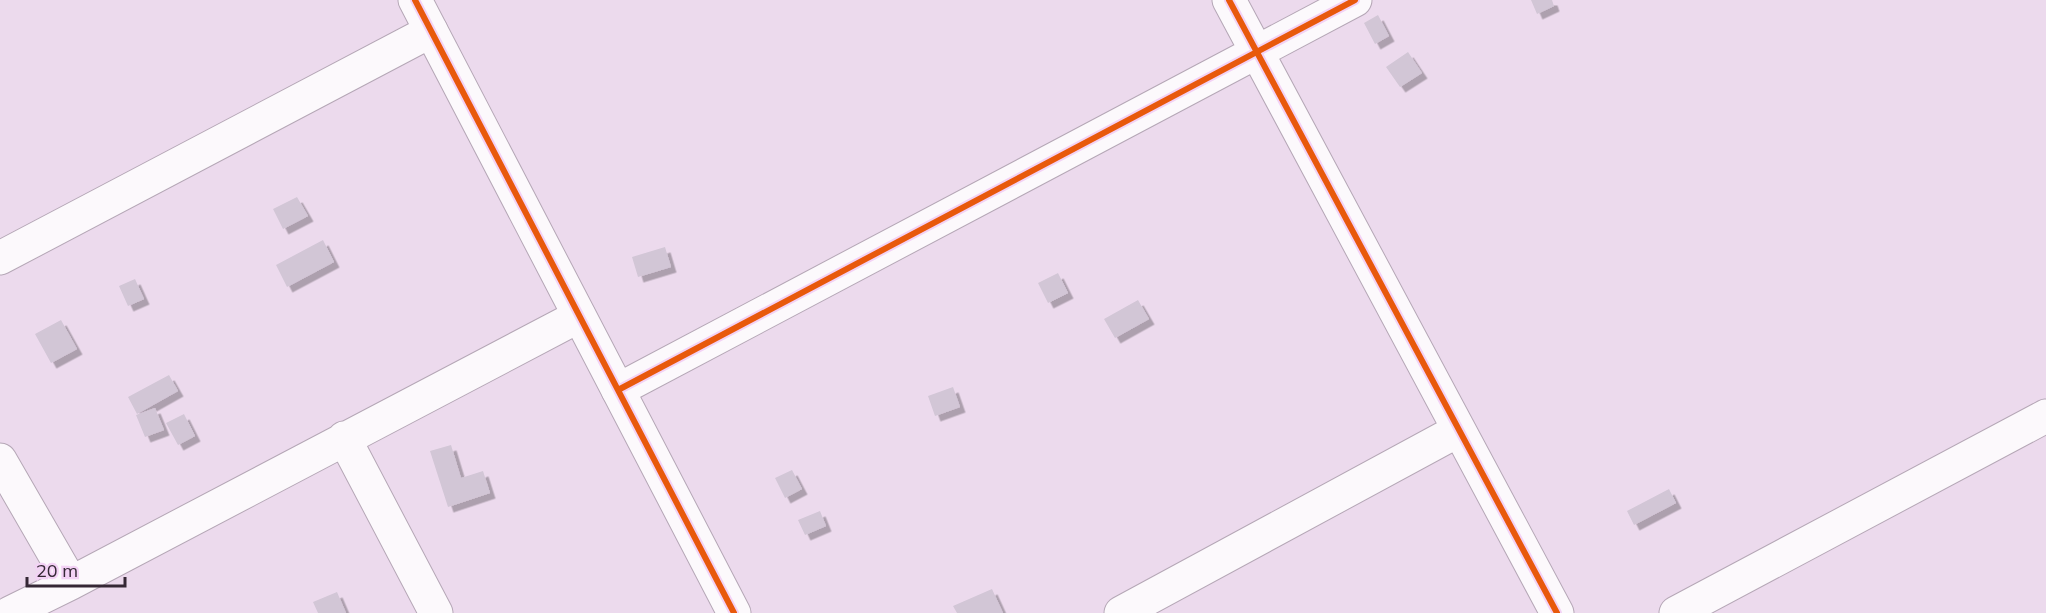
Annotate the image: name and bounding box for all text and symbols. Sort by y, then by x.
scale bar [27,550,124,588]
text: 20 m [36,559,78,582]

